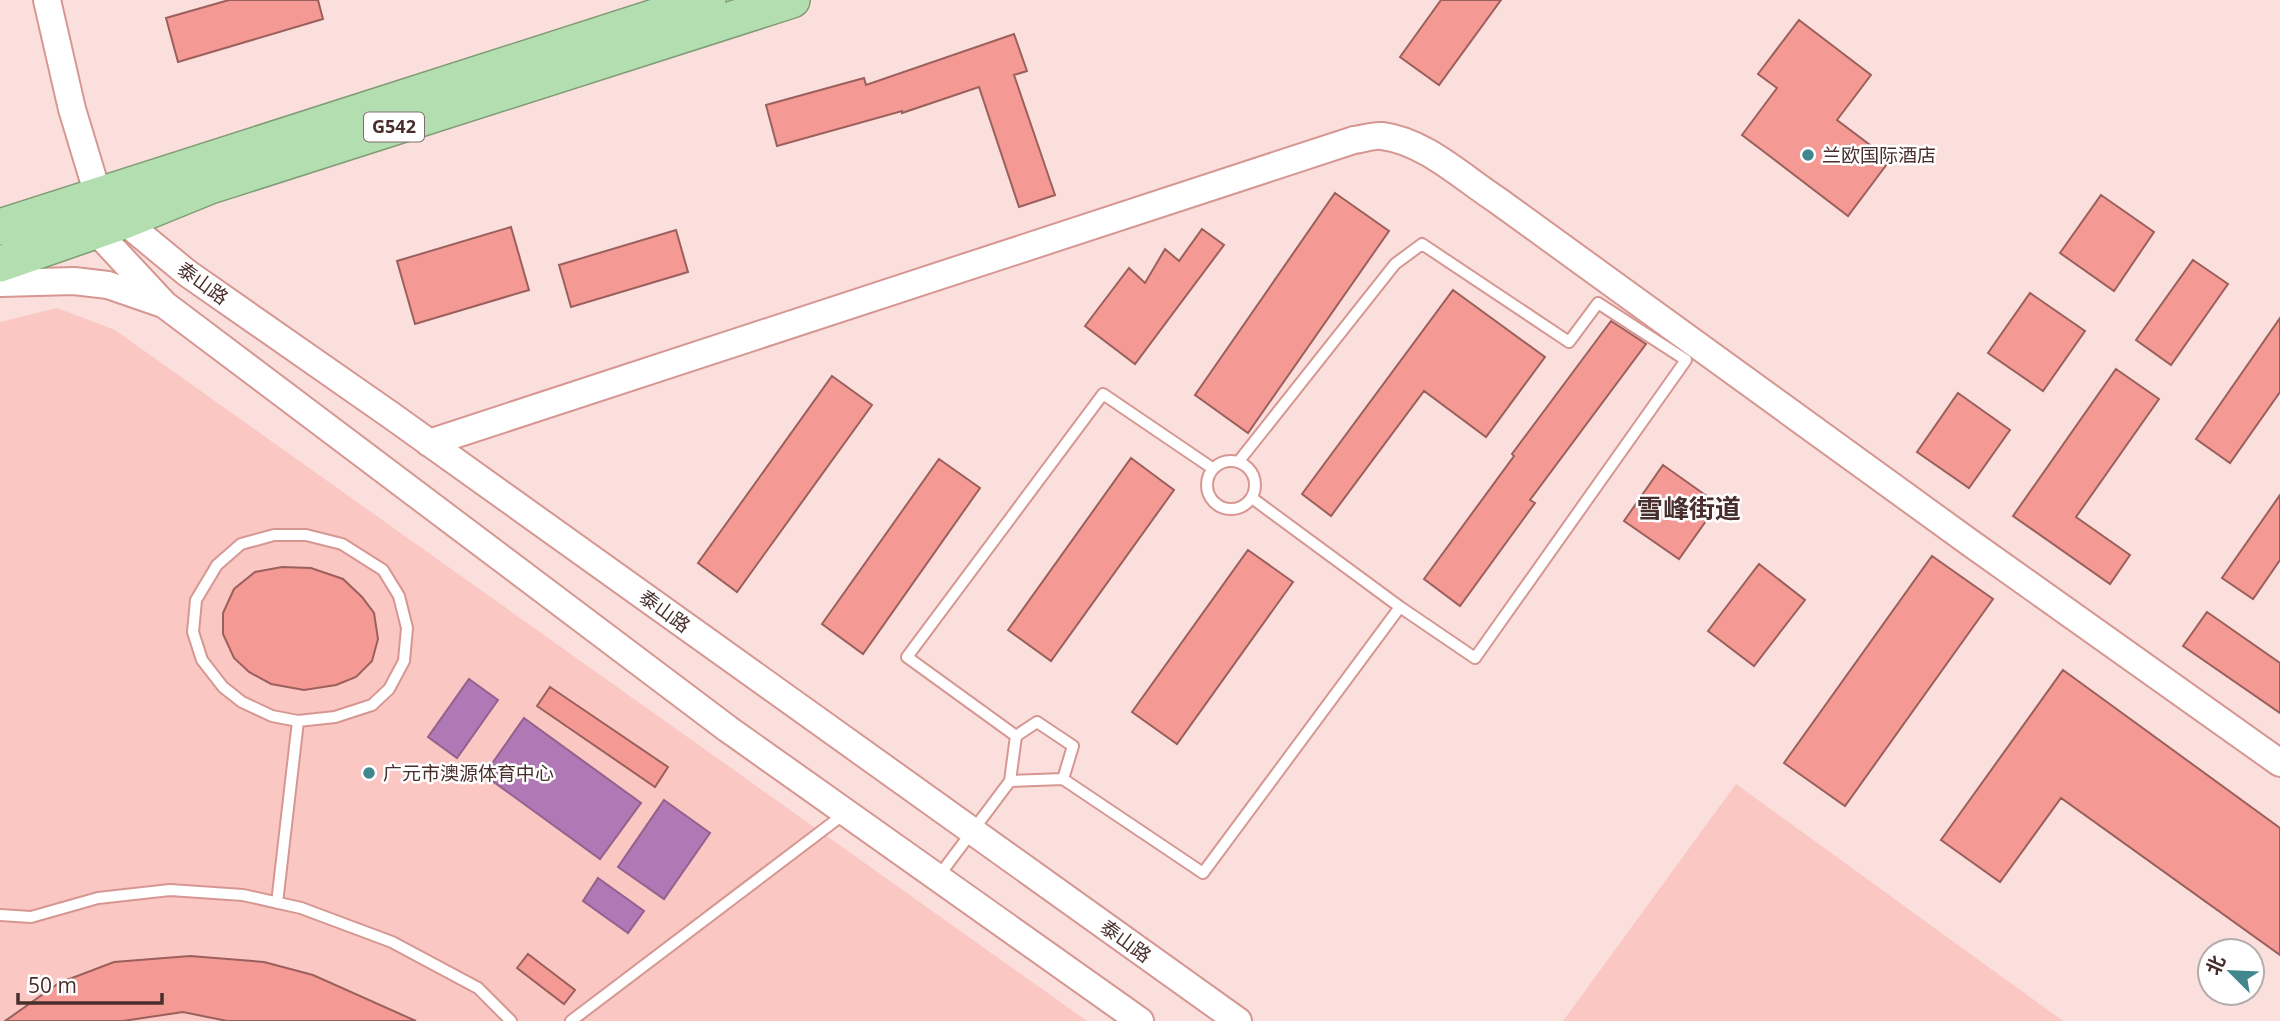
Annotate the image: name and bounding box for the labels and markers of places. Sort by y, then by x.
place label: 兰欧国际酒店 [1822,142,1936,168]
marker: 兰欧国际酒店 [1800,147,1816,163]
place label: 广元市澳源体育中心 [383,760,554,786]
marker: 广元市澳源体育中心 [361,765,377,781]

